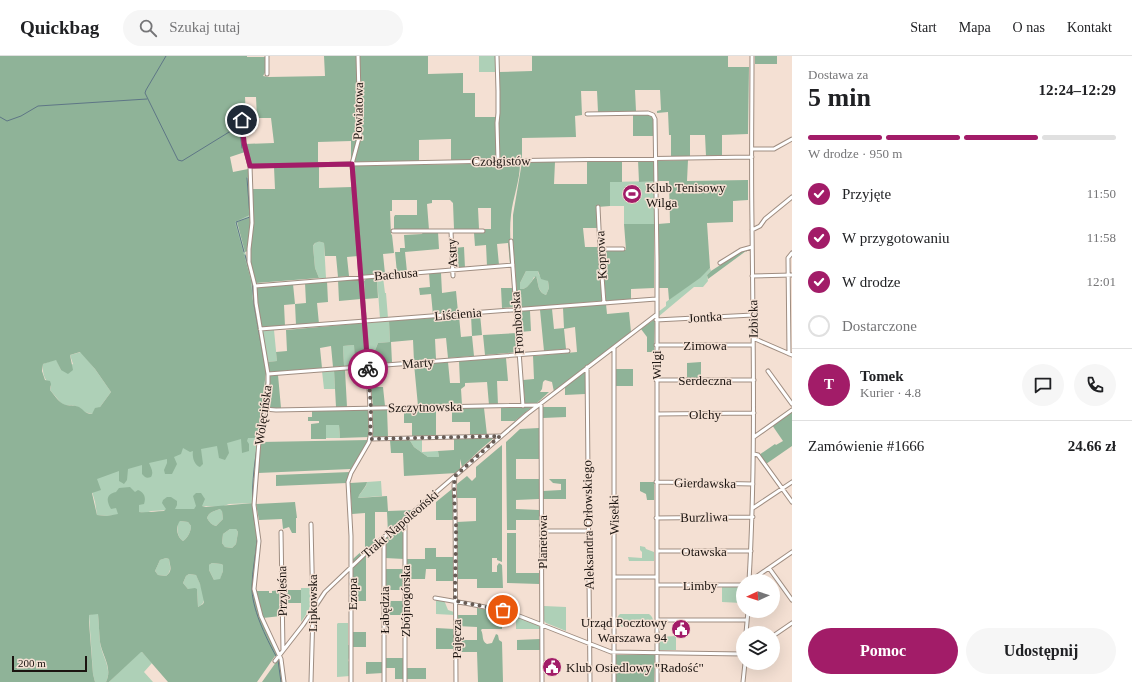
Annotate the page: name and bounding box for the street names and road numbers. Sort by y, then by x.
street label: Powiatowa [350,82,366,140]
street label: Czołgistów [471,153,531,169]
street label: Koprowa [592,230,610,280]
street label: Astry [444,238,460,268]
street label: Bachusa [373,265,419,283]
street label: Fromborska [507,291,527,355]
street label: Izbicka [745,300,761,338]
street label: Liścienia [434,304,483,324]
street label: Jontka [688,308,723,326]
street label: Zimowa [683,338,727,353]
street label: Wilgi [649,350,664,380]
street label: Marty [402,354,435,372]
street label: Serdeczna [678,373,732,388]
street label: Wolęcińska [251,384,275,446]
street label: Szczytnowska [388,399,463,415]
street label: Olchy [689,407,721,422]
street label: Aleksandra Orłowskiego [579,460,597,590]
street label: Gierdawska [674,475,736,491]
street label: Trakt Napoleoński [359,486,442,561]
street label: Wisełki [606,495,622,535]
street label: Burzliwa [680,509,728,525]
street label: Planetowa [535,515,550,569]
street label: Otawska [681,544,727,559]
street label: Przyleśna [274,565,290,616]
street label: Zbójnogórska [398,565,413,637]
street label: Lipkowska [305,574,320,632]
street label: Ezopa [345,578,360,610]
street label: Limby [683,578,718,593]
street label: Łabędzia [377,586,392,634]
street label: Pajęcza [449,619,464,659]

